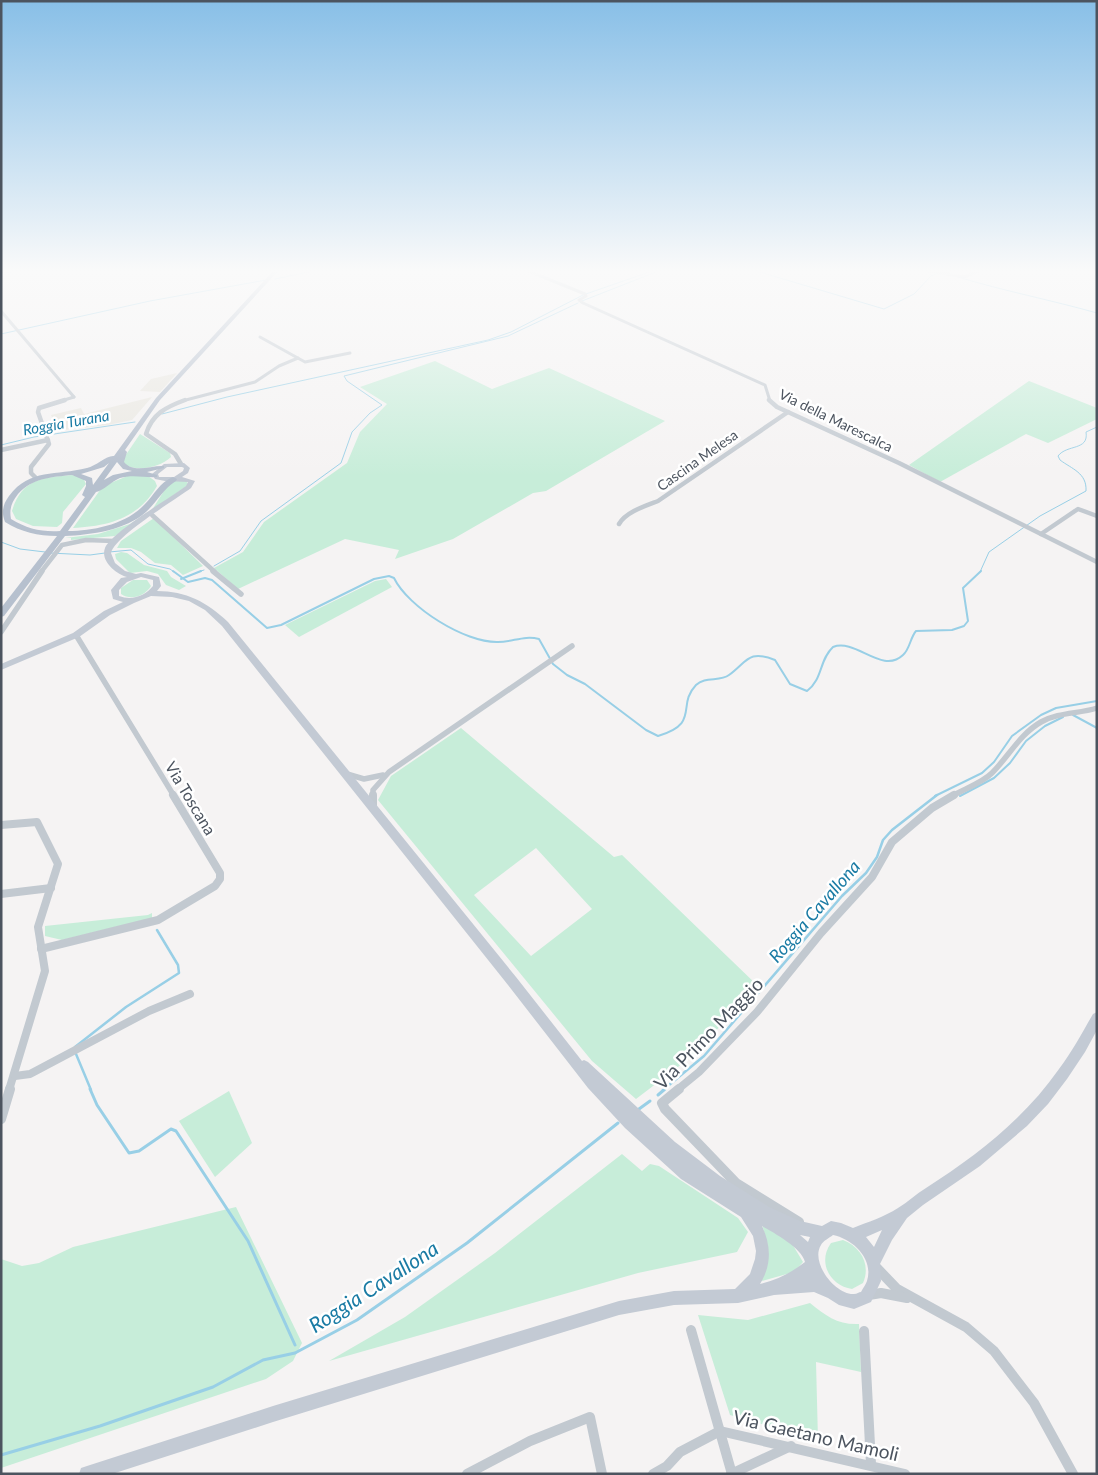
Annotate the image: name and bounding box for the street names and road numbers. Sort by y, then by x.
street label: Via della Marescalca [776,385,896,455]
street label: Cascina Melesa [653,426,741,494]
street label: Via Toscana [162,758,220,838]
street label: Via Primo Maggio [648,972,768,1094]
street label: Via Gaetano Mamoli [731,1405,901,1465]

